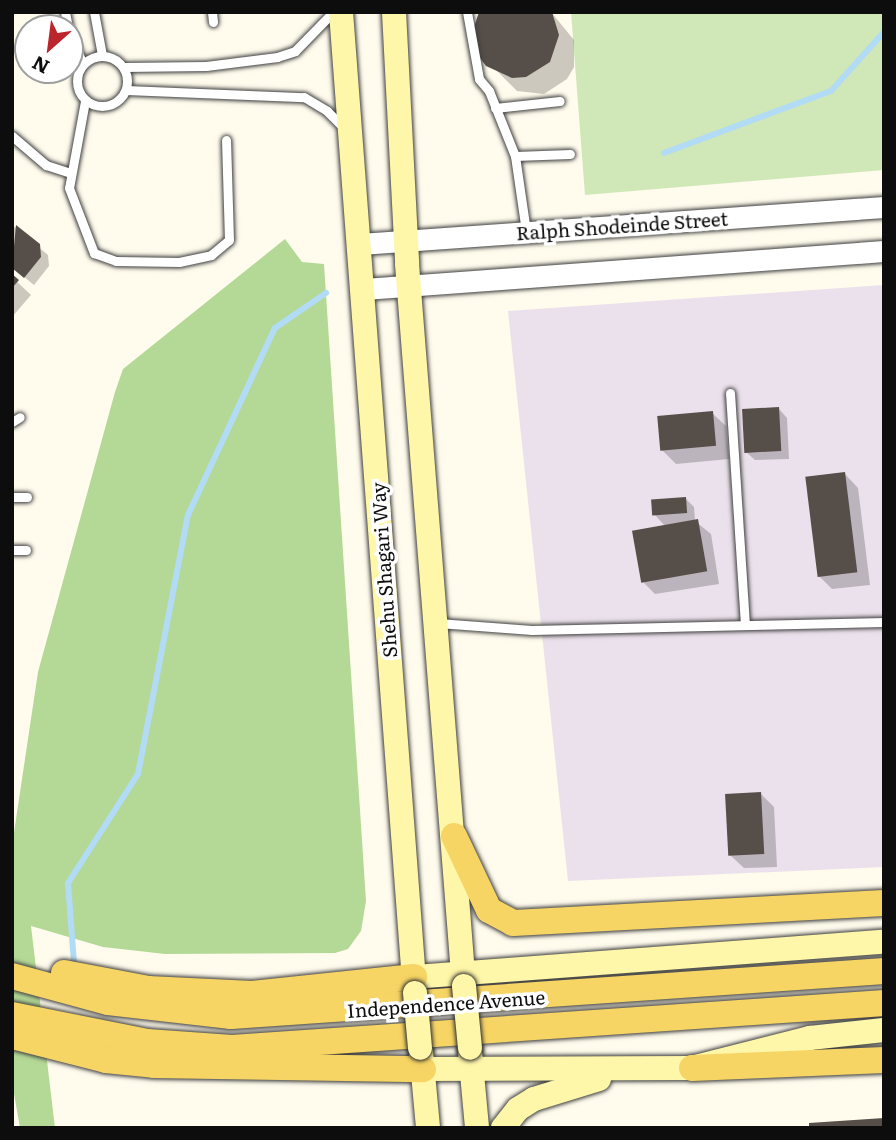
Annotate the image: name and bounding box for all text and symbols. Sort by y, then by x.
north arrow [14,14,84,84]
text: N [26,50,54,82]
street label: Ralph Shodeinde Street [515,207,729,245]
street label: Shehu Shagari Way [366,482,402,658]
street label: Independence Avenue [346,986,546,1022]

